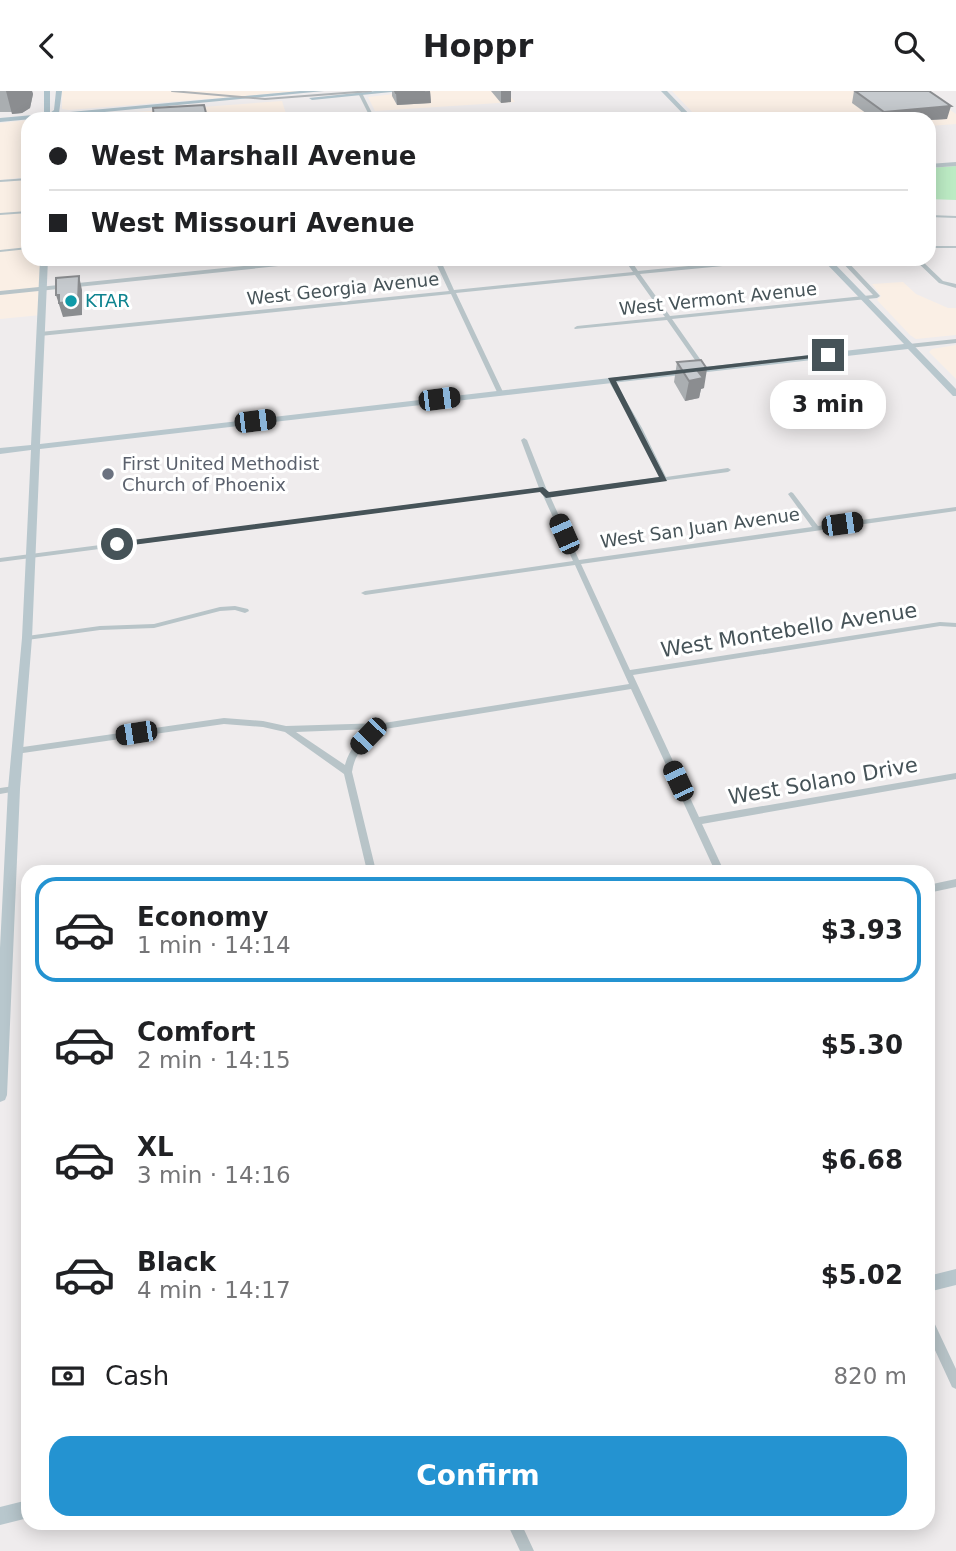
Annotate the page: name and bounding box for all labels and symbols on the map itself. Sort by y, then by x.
street label: West Georgia Avenue [246,268,440,309]
street label: West Vermont Avenue [618,278,818,319]
place label: KTAR [85,290,130,311]
marker: KTAR [63,293,79,309]
route end [812,339,844,371]
callout: 3 min [770,379,886,429]
car [417,386,462,412]
car [233,408,278,434]
place label: First United Methodist Church of Phoenix [122,453,319,495]
marker: First United Methodist Church of Phoenix [100,466,116,482]
street label: West San Juan Avenue [599,503,801,552]
car [546,511,583,557]
car [820,511,865,537]
route start [101,528,133,560]
street label: West Montebello Avenue [659,598,919,662]
car [346,714,391,758]
car [114,719,159,747]
street label: West Solano Drive [726,753,920,809]
car [660,758,697,804]

